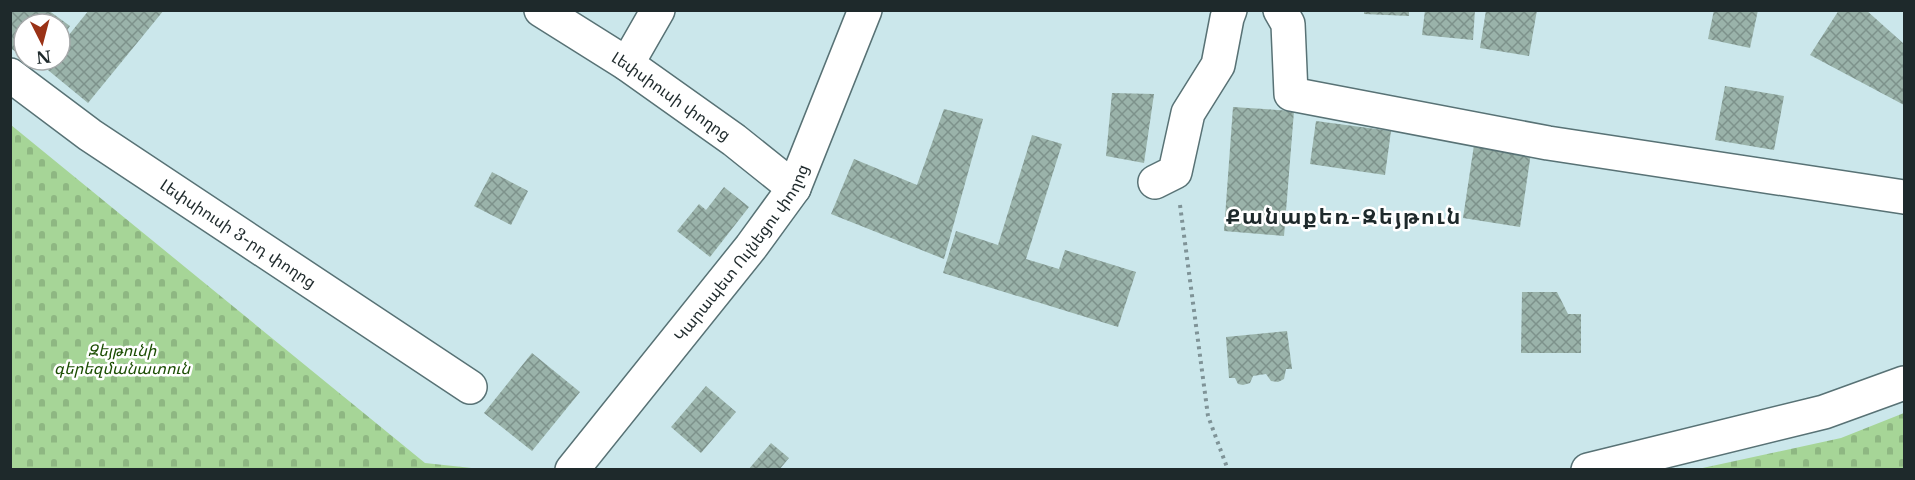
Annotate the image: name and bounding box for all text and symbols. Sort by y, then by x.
north arrow [12,12,72,72]
text: N [35,46,52,68]
street label: Լեփսիուսի փողոց [608,47,735,145]
street label: Կարապետ Ուլնեցու փողոց [669,161,813,345]
street label: Լեփսիուսի 3-րդ փողոց [157,174,320,292]
district label: Քանաքեռ-Զեյթուն [1226,203,1462,230]
park label: Զեյթունի գերեզմանատուն [54,340,191,378]

